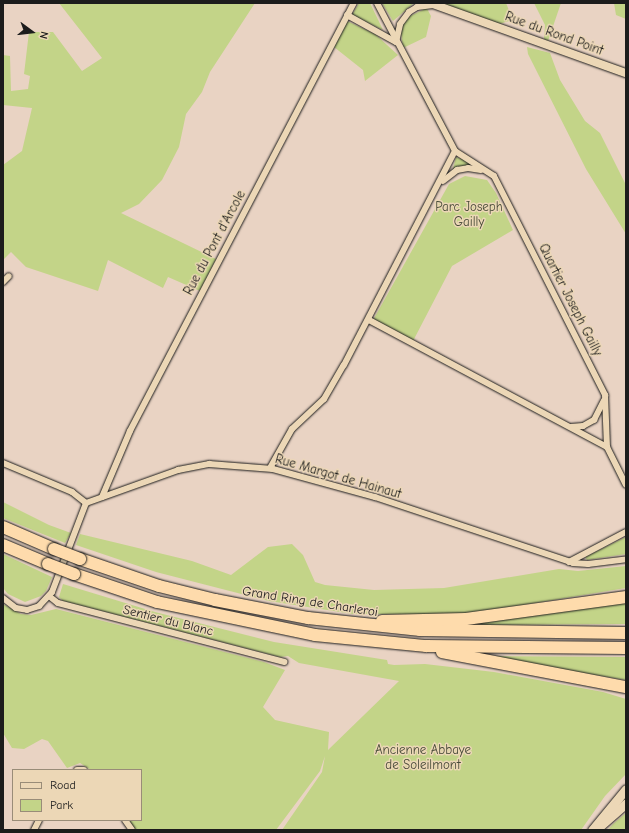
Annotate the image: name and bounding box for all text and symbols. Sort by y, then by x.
street label: Rue du Rond Point [503,9,605,59]
north arrow [12,12,52,52]
text: N [37,30,51,40]
street label: Rue du Pont d'Arcole [181,188,249,298]
park label: Parc Joseph Gailly [435,200,503,231]
street label: Quartier Joseph Gailly [535,241,605,359]
street label: Rue Margot de Hainaut [273,452,403,502]
street label: Grand Ring de Charleroi [241,584,379,620]
street label: Sentier du Blanc [121,602,215,640]
park label: Ancienne Abbaye de Soleilmont [375,743,471,774]
legend [12,769,142,821]
text: Road [50,778,76,792]
text: Park [50,798,73,812]

